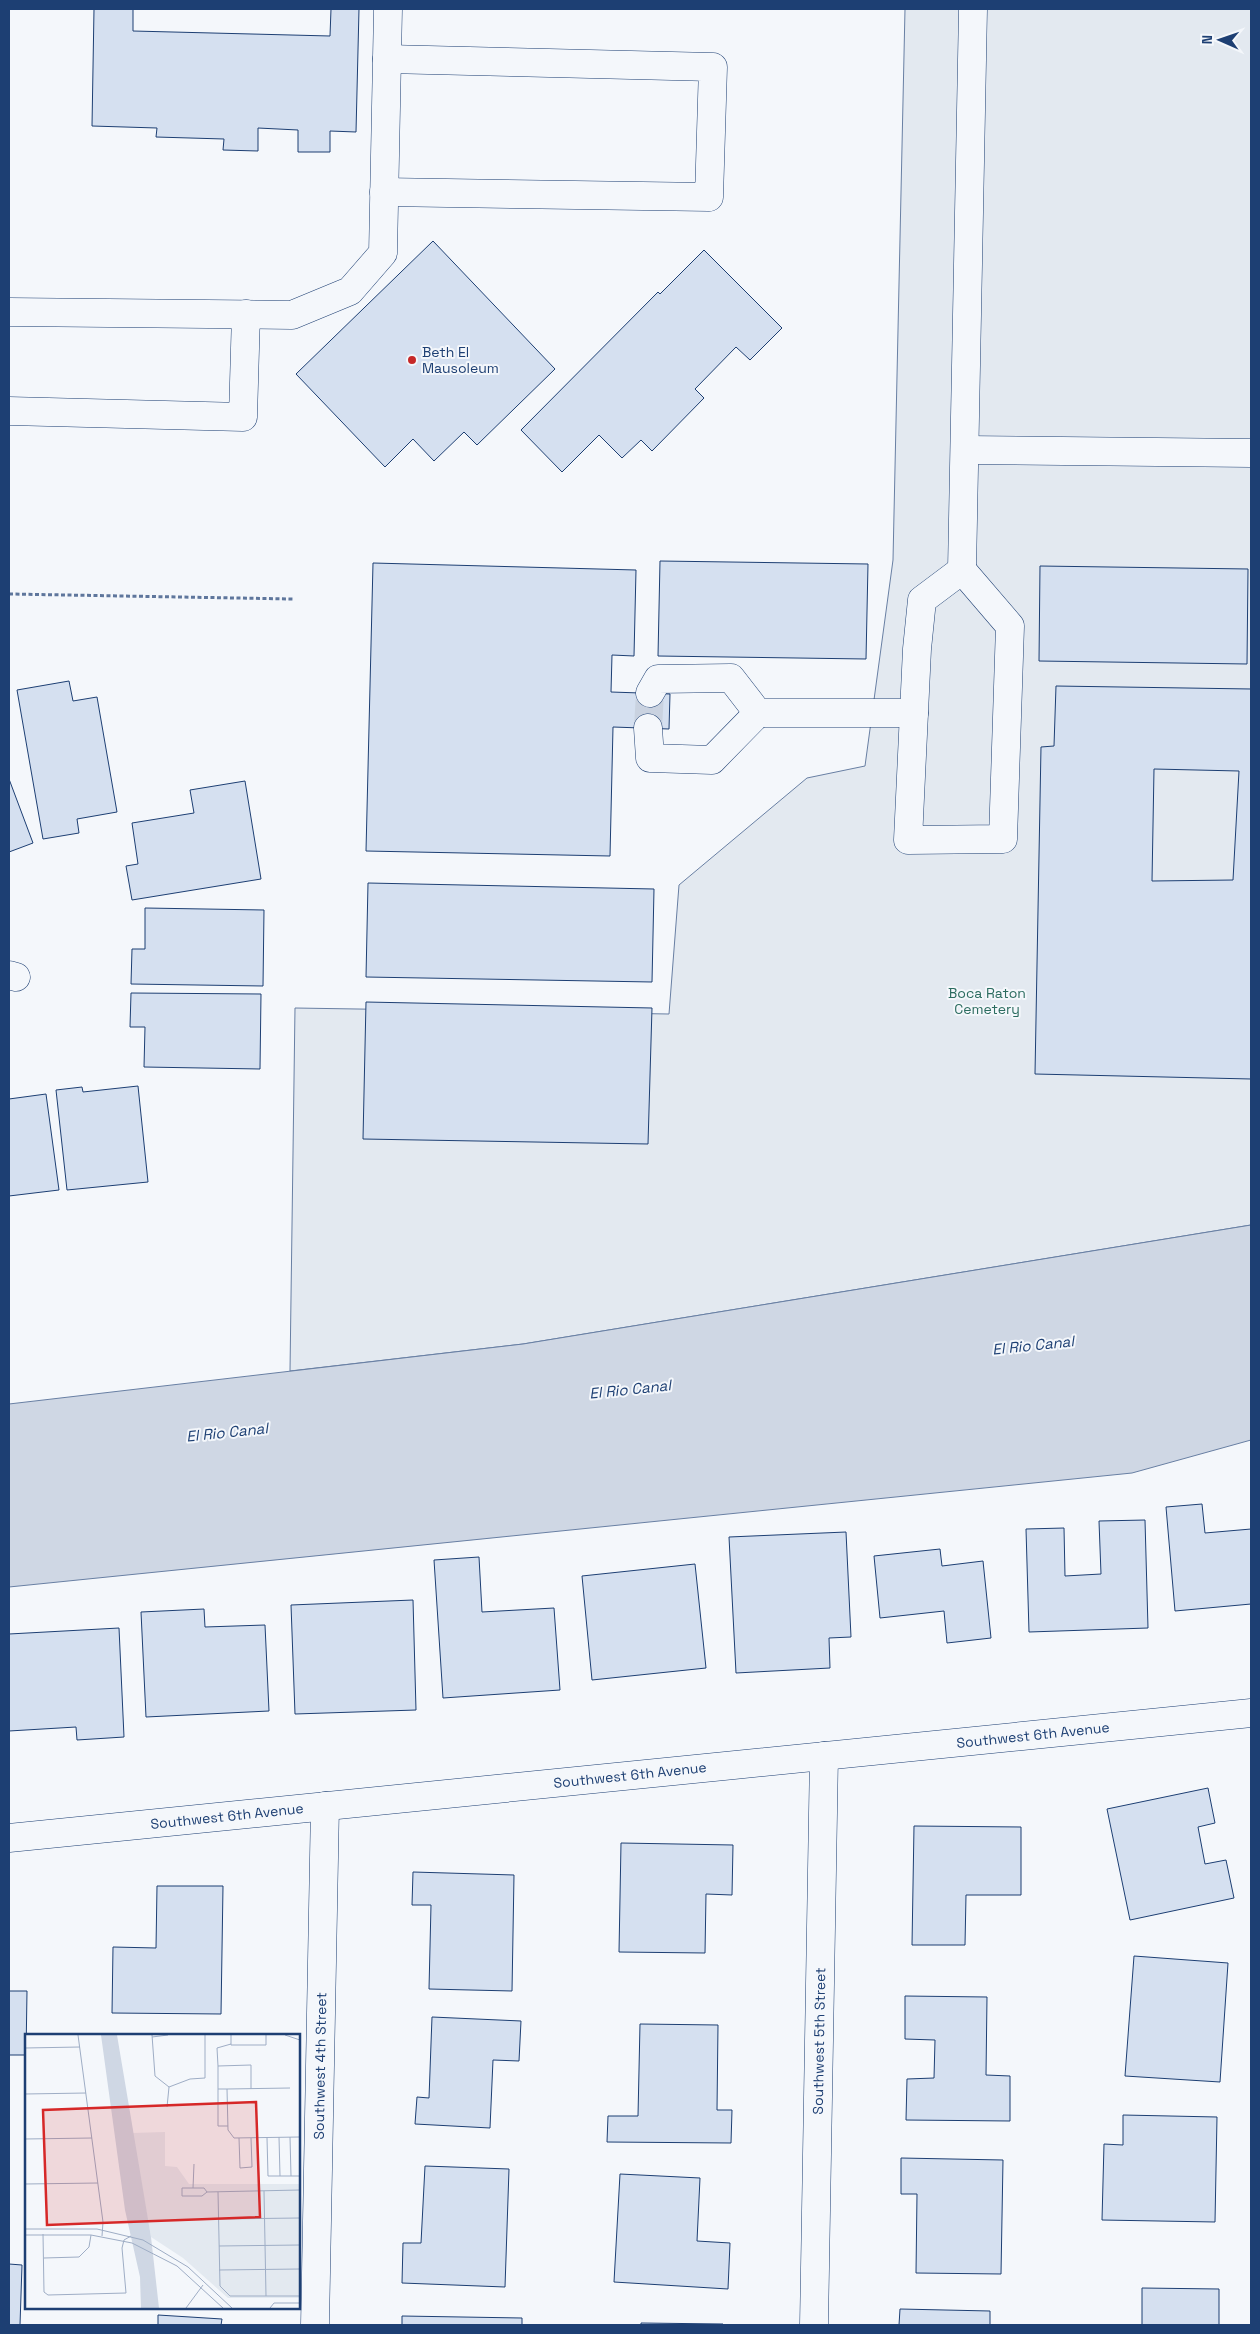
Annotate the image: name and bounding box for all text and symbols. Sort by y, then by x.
north arrow [1195,15,1245,65]
text: N [1198,35,1216,45]
place label: Beth El Mausoleum [422,343,499,377]
marker: Beth El Mausoleum [406,354,418,366]
park label: Boca Raton Cemetery [948,984,1026,1018]
water label: El Rio Canal [991,1331,1077,1359]
water label: El Rio Canal [588,1375,674,1403]
water label: El Rio Canal [185,1418,271,1446]
street label: Southwest 6th Avenue [956,1718,1110,1752]
street label: Southwest 6th Avenue [553,1758,707,1792]
street label: Southwest 6th Avenue [150,1799,304,1833]
street label: Southwest 5th Street [809,1967,829,2115]
street label: Southwest 4th Street [310,1992,330,2140]
inset map [25,2034,300,2309]

